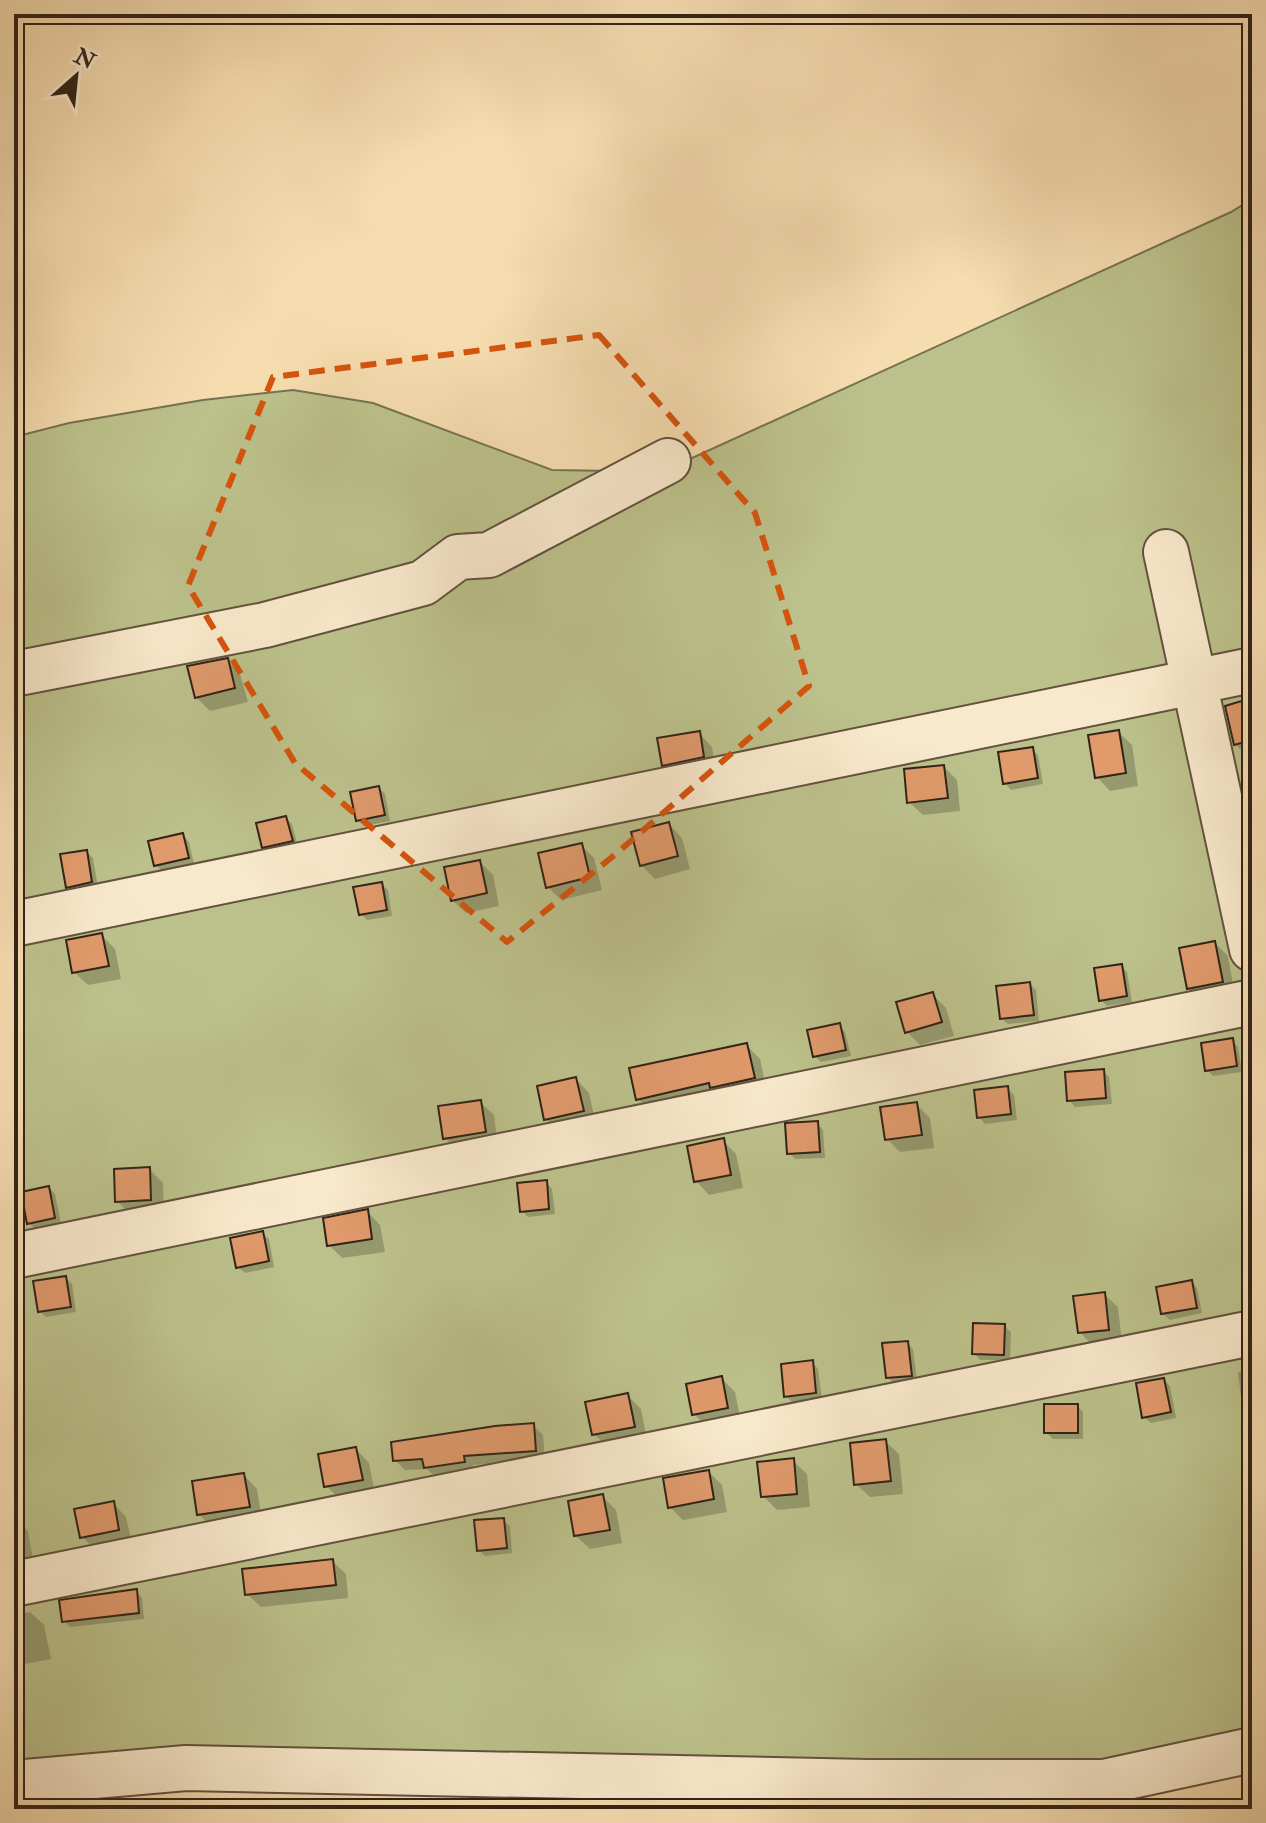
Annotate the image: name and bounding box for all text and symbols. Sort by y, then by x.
north arrow [36,36,116,116]
text: N [69,42,100,76]

